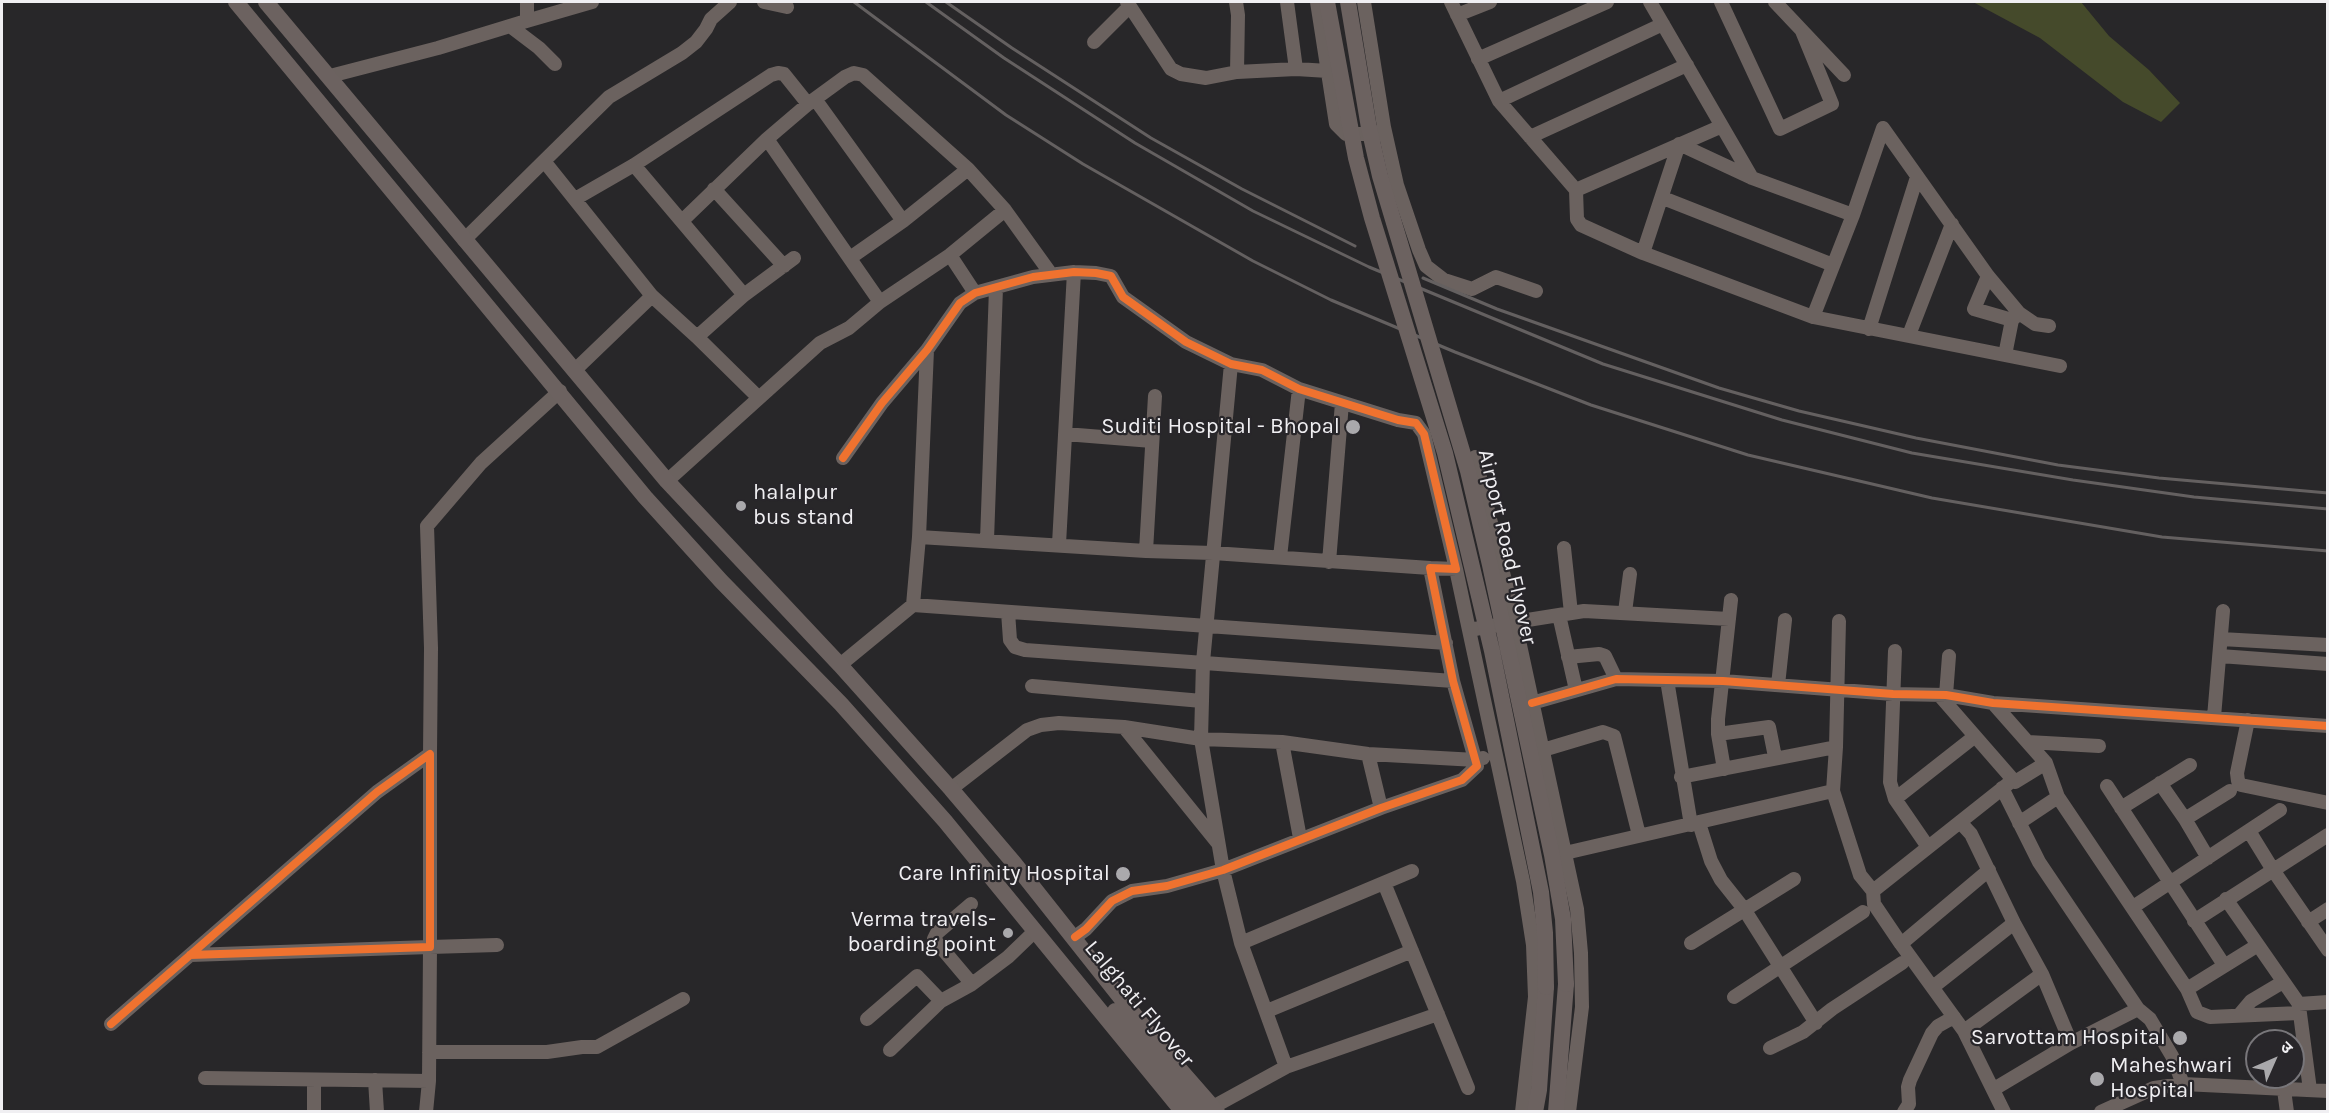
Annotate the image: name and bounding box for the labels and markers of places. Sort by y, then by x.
place label: Suditi Hospital - Bhopal [1101,414,1340,440]
marker: Suditi Hospital - Bhopal [1344,418,1362,436]
place label: halalpur bus stand [753,480,854,532]
marker: halalpur bus stand [734,499,748,513]
place label: Care Infinity Hospital [899,861,1110,887]
marker: Care Infinity Hospital [1114,865,1132,883]
place label: Verma travels- boarding point [847,907,996,958]
marker: Verma travels- boarding point [1001,926,1015,940]
place label: Sarvottam Hospital [1971,1025,2166,1051]
marker: Sarvottam Hospital [2171,1029,2189,1047]
place label: Maheshwari Hospital [2110,1053,2233,1104]
marker: Maheshwari Hospital [2088,1070,2106,1088]

